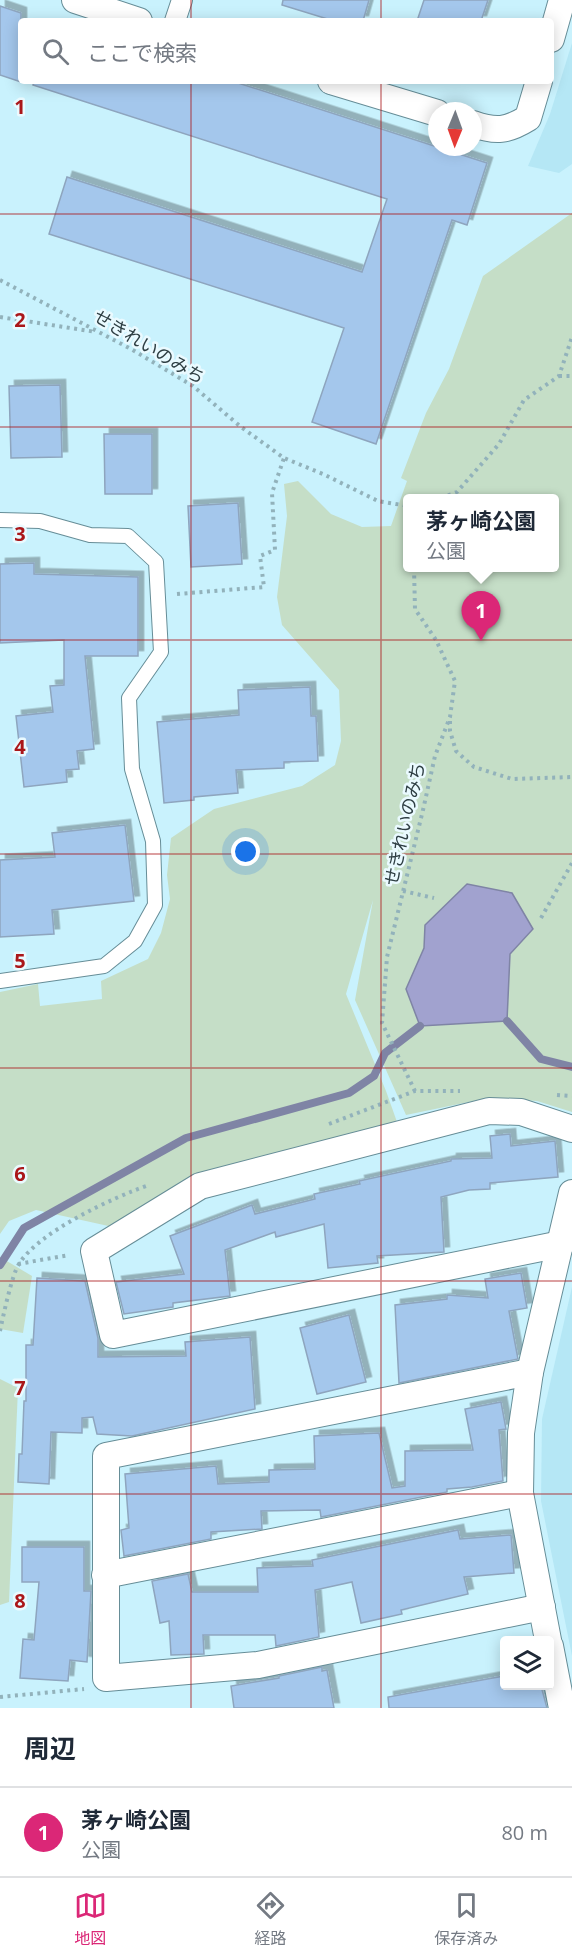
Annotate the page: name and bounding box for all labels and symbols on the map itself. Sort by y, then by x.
text: 1 [14,93,26,120]
north arrow [428,102,482,156]
street label: せきれいのみち [89,303,210,389]
text: 2 [14,306,26,333]
text: 3 [14,520,26,547]
pin: 1 [462,592,500,641]
text: 4 [14,733,26,760]
street label: せきれいのみち [378,760,430,888]
your location [231,837,260,866]
text: 5 [14,947,26,974]
text: 6 [14,1160,26,1187]
text: 7 [14,1374,26,1401]
text: 8 [14,1587,26,1614]

